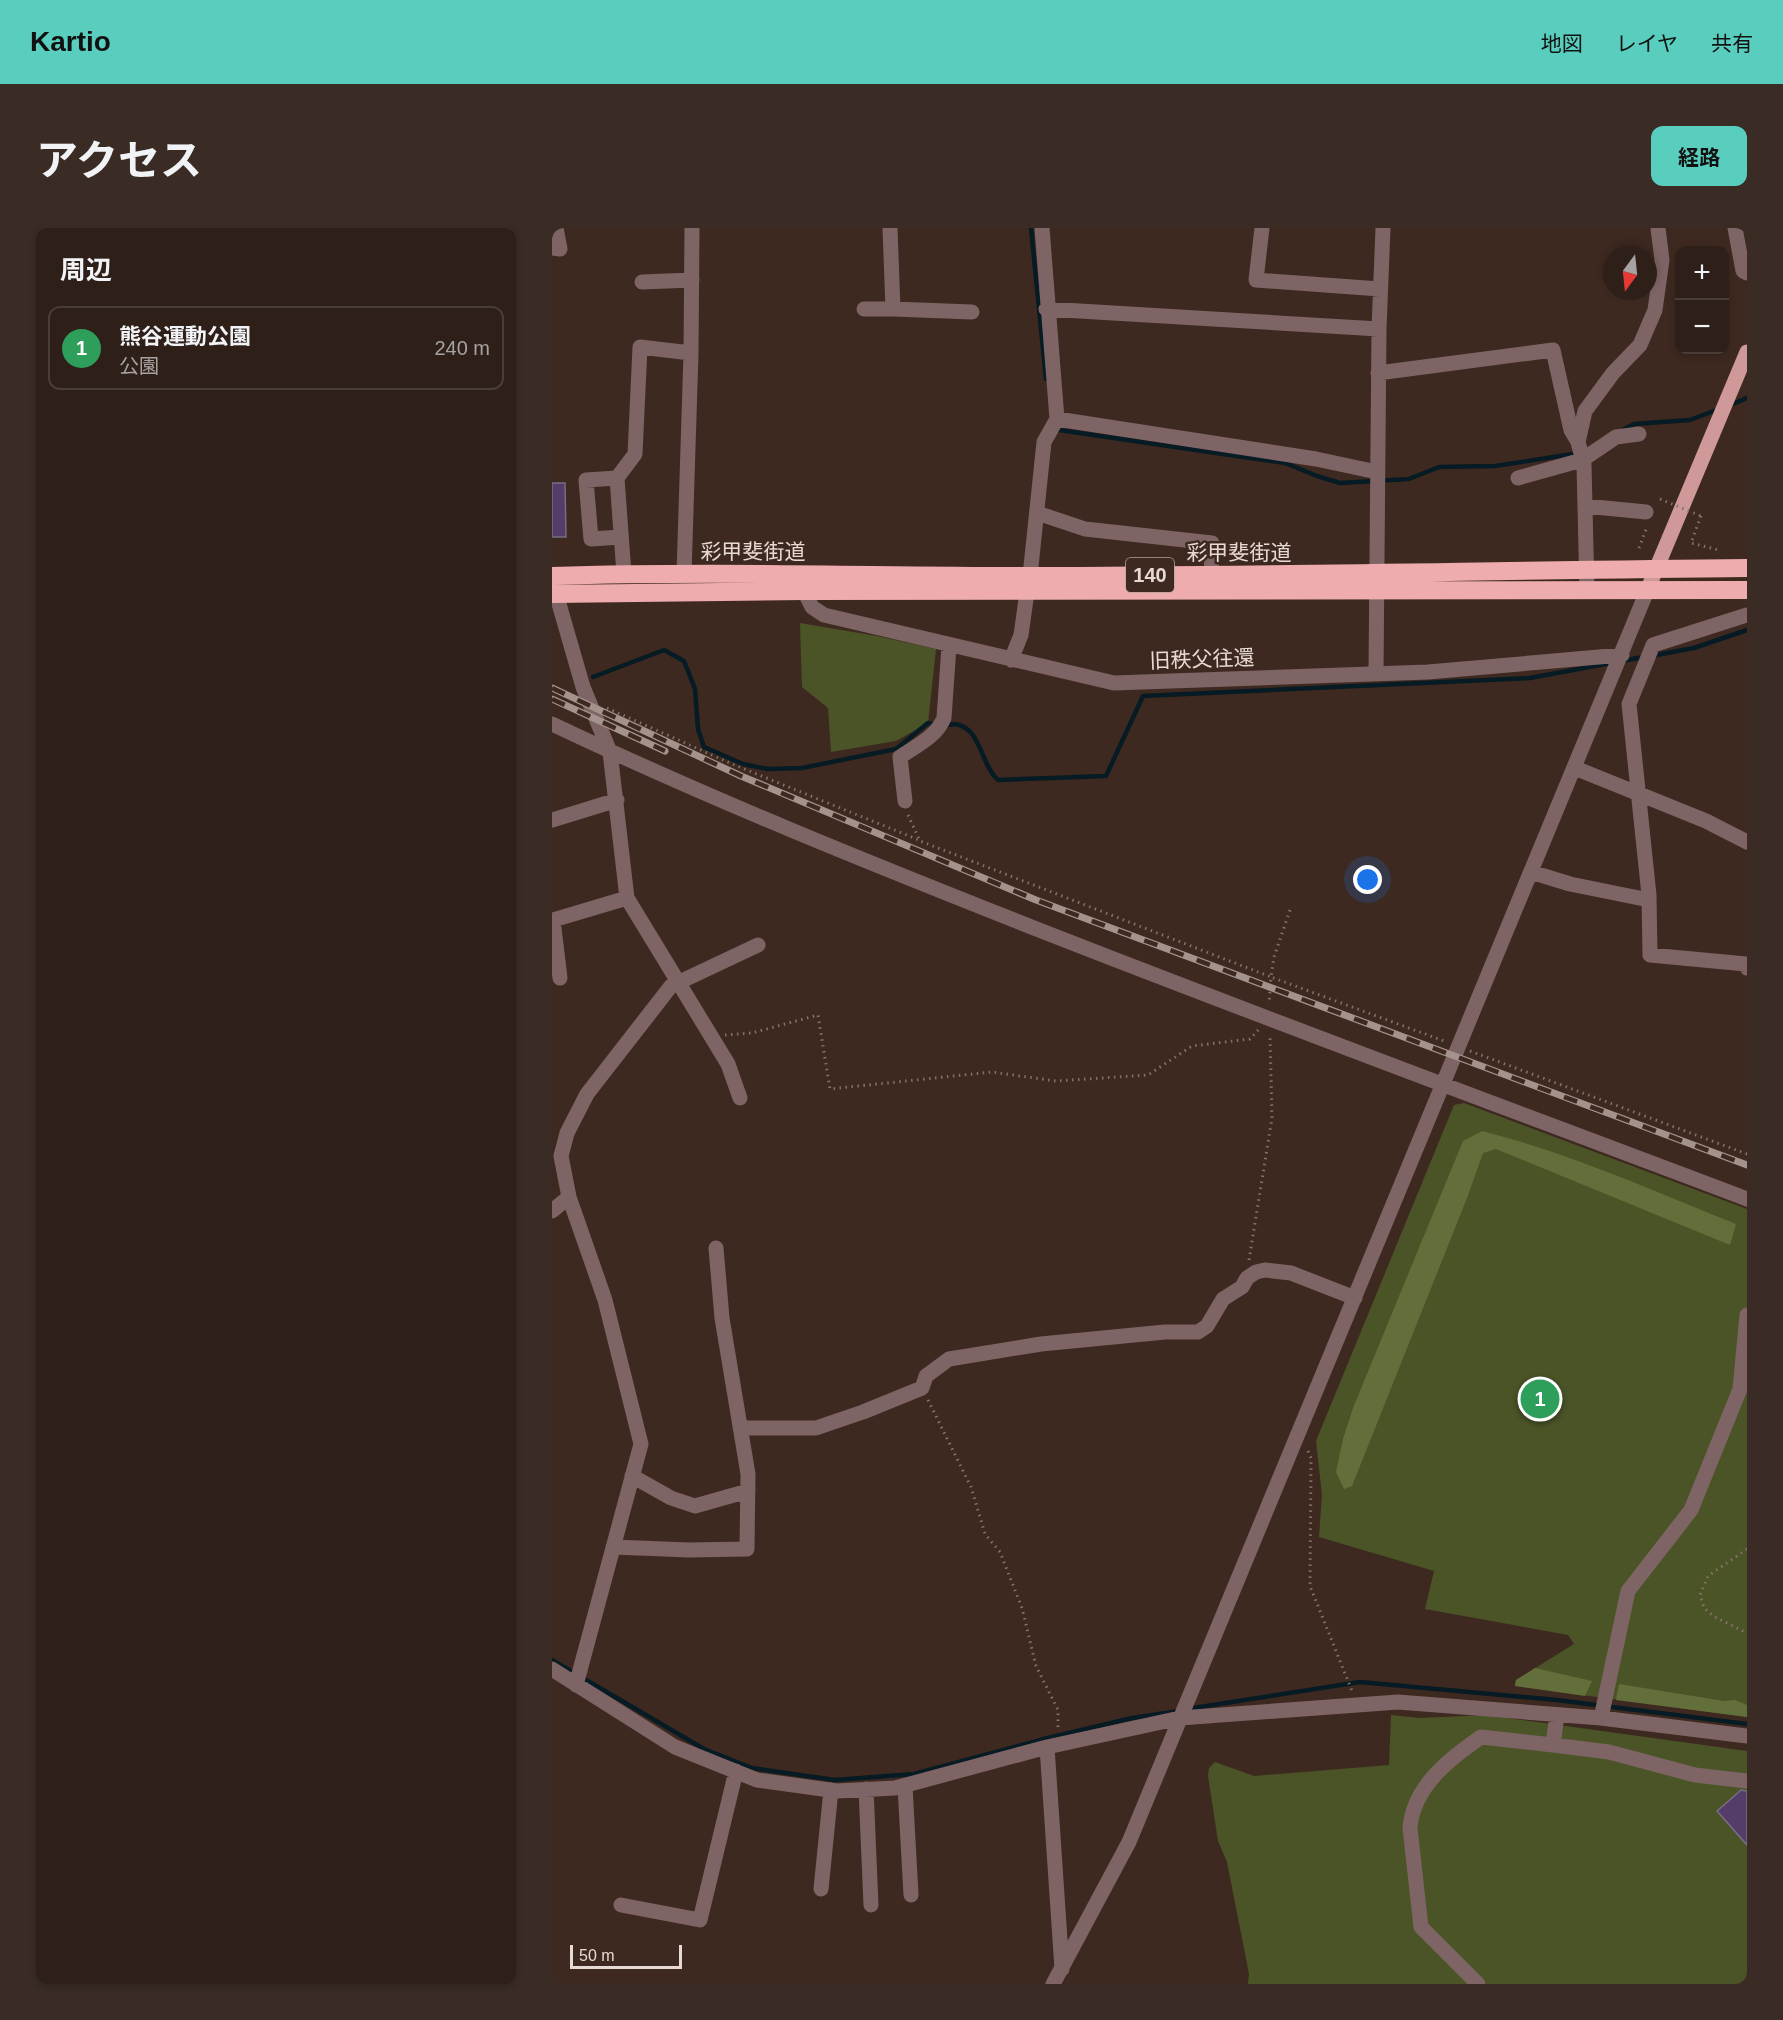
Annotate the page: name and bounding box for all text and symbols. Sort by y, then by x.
text: Kartio [30,26,111,57]
text: 地図 [1541,32,1583,55]
text: レイヤ [1616,32,1678,55]
text: 共有 [1711,32,1753,55]
button: 経路 [1651,126,1747,186]
text: アクセス [36,137,202,184]
north arrow [1603,246,1657,300]
map controls [1675,246,1729,354]
button: + [1675,246,1729,300]
text: 周辺 [60,255,112,285]
button: − [1675,300,1729,354]
text: 熊谷運動公園 [119,324,251,349]
text: 1 [76,337,87,359]
text: 240 m [434,337,490,359]
text: 公園 [119,355,159,377]
street label: 彩甲斐街道 [701,540,806,563]
street label: 彩甲斐街道 [1187,541,1292,564]
road number: 140 [1126,558,1174,592]
street label: 旧秩父往還 [1149,646,1255,672]
your location [1353,865,1382,894]
pin: 1 [1520,1376,1560,1422]
scale bar [570,1942,682,1970]
text: 50 m [579,1947,615,1964]

